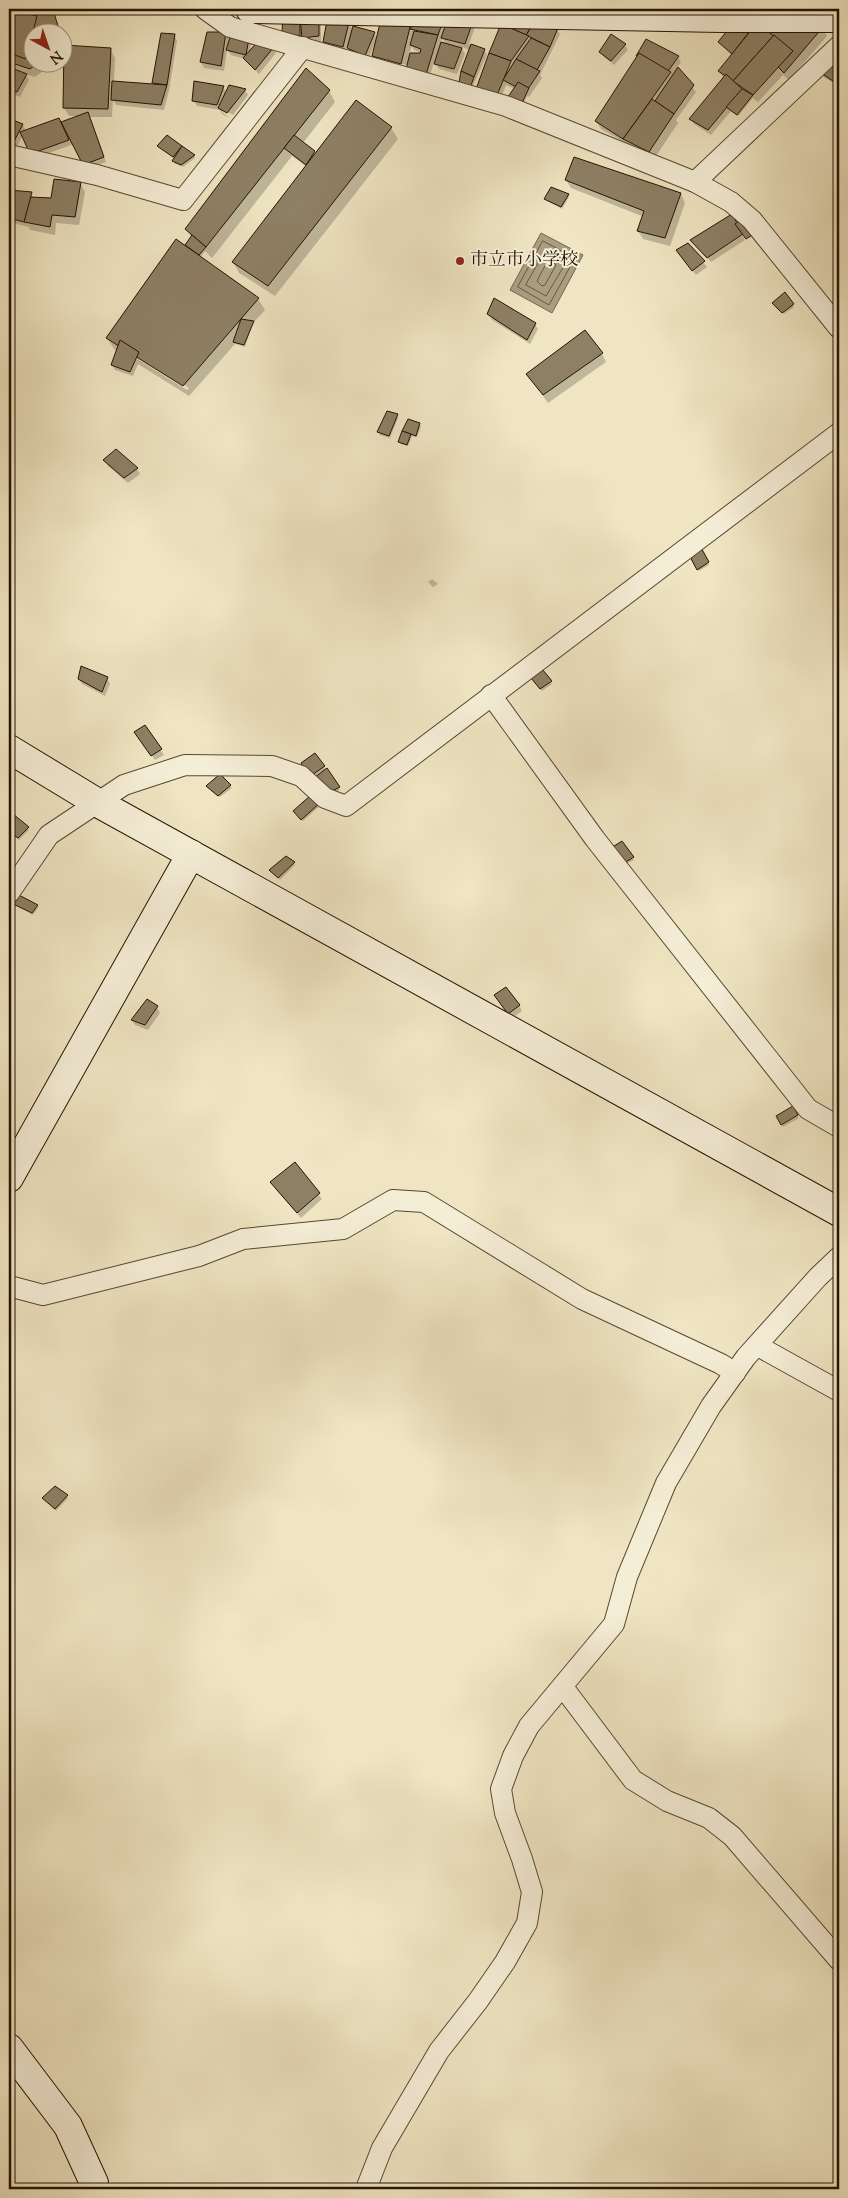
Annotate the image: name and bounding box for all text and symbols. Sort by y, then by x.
north arrow [22,22,72,72]
text: N [44,45,66,68]
place label: 市立市小学校 [470,248,578,274]
marker: 市立市小学校 [454,255,466,267]

